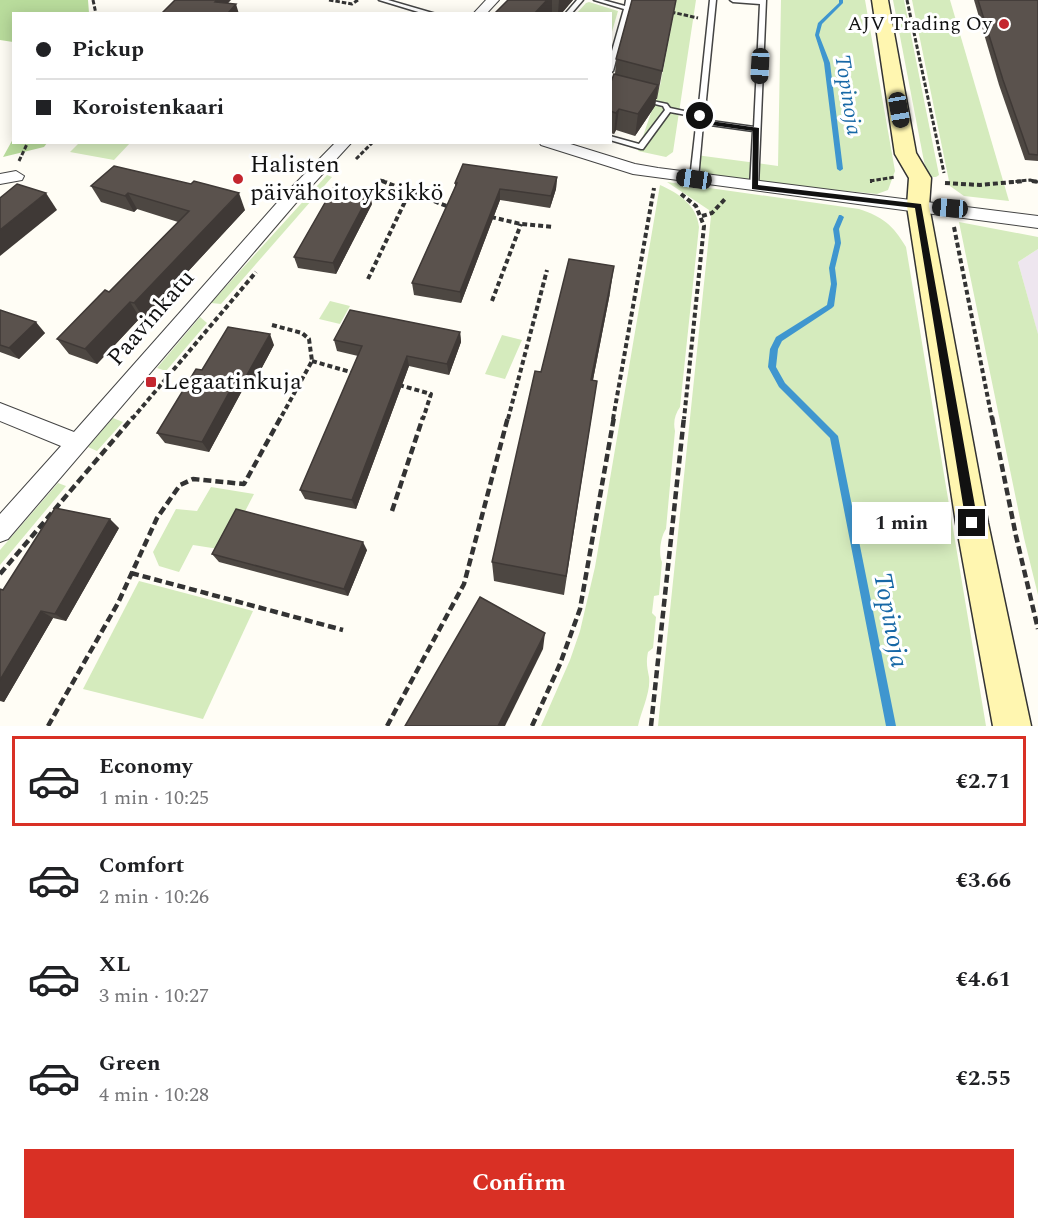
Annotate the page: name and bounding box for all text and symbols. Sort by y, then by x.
place label: AJV Trading Oy [848,9,993,39]
marker: AJV Trading Oy [997,17,1011,31]
text: Pickup [72,33,144,66]
car [750,48,770,84]
water label: Topinoja [825,52,871,138]
text: Koroistenkaari [72,91,224,124]
car [887,91,911,129]
route start [686,102,713,129]
place label: Halisten päivähoitoyksikkö [250,147,443,211]
car [675,168,713,190]
marker: Halisten päivähoitoyksikkö [231,172,245,186]
car [931,198,969,218]
street label: Paavinkatu [99,262,203,374]
place label: Legaatinkuja [163,364,302,400]
marker: Legaatinkuja [144,375,158,389]
callout: 1 min [852,502,951,544]
text: 1 min [875,508,928,538]
route end [958,509,985,536]
water label: Topinoja [862,569,920,671]
text: Economy [99,750,192,783]
icon: car [27,754,81,808]
text: €2.71 [956,765,1011,798]
text: 1 min · 10:25 [99,783,209,813]
text: Comfort [99,849,184,882]
icon: car [27,853,81,907]
text: €3.66 [956,864,1011,897]
text: 2 min · 10:26 [99,882,209,912]
text: XL [99,948,130,981]
icon: car [27,952,81,1006]
text: €4.61 [956,963,1011,996]
text: 3 min · 10:27 [99,981,209,1011]
text: Green [99,1047,161,1080]
icon: car [27,1051,81,1105]
text: €2.55 [956,1062,1011,1095]
text: 4 min · 10:28 [99,1080,209,1110]
button: Confirm [24,1149,1014,1218]

